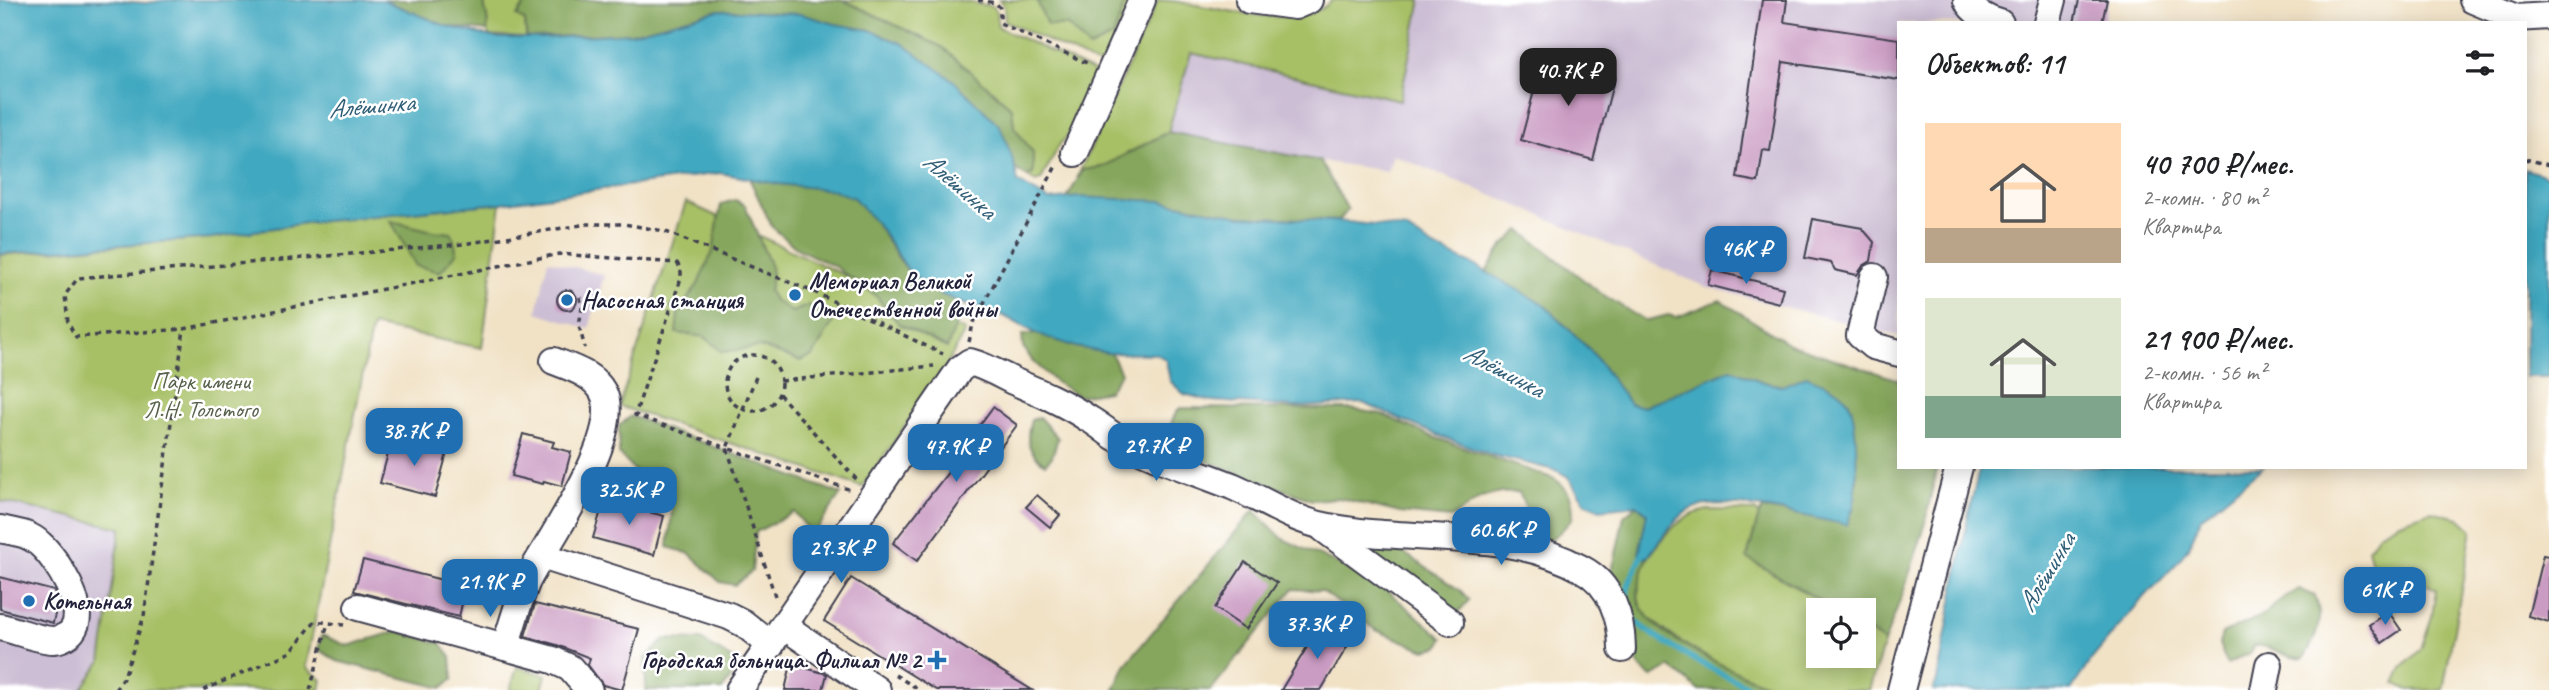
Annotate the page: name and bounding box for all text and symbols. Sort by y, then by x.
text: Объектов: 11 [1925,44,2064,82]
icon: filters [2461,44,2499,82]
pin: 40.7K ₽ [1503,48,1633,108]
text: 40.7K ₽ [1536,56,1600,85]
water label: Алёшинка [327,85,418,126]
water label: Алёшинка [916,145,1005,228]
text: 40 700 ₽/мес. [2142,145,2293,183]
icon: home [1981,151,2065,235]
text: 2-комн. · 80 m² [2142,183,2266,212]
text: Квартира [2142,212,2220,241]
pin: 46K ₽ [1697,226,1795,286]
text: 46K ₽ [1721,234,1771,263]
place label: Мемориал Великой Отечественной войны [809,266,999,324]
place label: Насосная станция [581,285,744,315]
marker: Мемориал Великой Отечественной войны [787,287,803,303]
marker: Насосная станция [559,292,575,308]
text: 21 900 ₽/мес. [2142,320,2293,358]
icon: home [1981,326,2065,410]
water label: Алёшинка [1458,336,1552,406]
text: 2-комн. · 56 m² [2142,358,2266,387]
park label: Парк имени Л.Н. Толстого [144,366,259,424]
text: Квартира [2142,387,2220,416]
pin: 38.7K ₽ [349,408,479,468]
text: 38.7K ₽ [382,416,446,445]
pin: 47.9K ₽ [891,424,1021,484]
pin: 29.7K ₽ [1091,424,1221,483]
text: 29.7K ₽ [1124,431,1188,460]
text: 47.9K ₽ [924,432,988,461]
pin: 32.5K ₽ [564,468,694,527]
text: 32.5K ₽ [597,475,661,504]
pin: 60.6K ₽ [1436,508,1566,567]
text: 60.6K ₽ [1468,515,1534,544]
water label: Алёшинка [2010,525,2084,618]
pin: 29.3K ₽ [776,526,906,585]
text: 29.3K ₽ [809,533,873,562]
pin: 21.9K ₽ [425,560,555,619]
text: 21.9K ₽ [458,567,522,596]
pin: 61K ₽ [2336,568,2434,627]
text: 61K ₽ [2360,575,2410,604]
place label: Котельная [43,586,132,616]
marker: Котельная [21,593,37,609]
map controls [1806,598,1876,668]
button: locate [1806,598,1876,668]
pin: 37.3K ₽ [1252,602,1382,661]
text: 37.3K ₽ [1285,609,1349,638]
place label: Городская больница. Филиал № 2 [641,645,923,675]
marker: Городская больница. Филиал № 2 [927,650,947,670]

